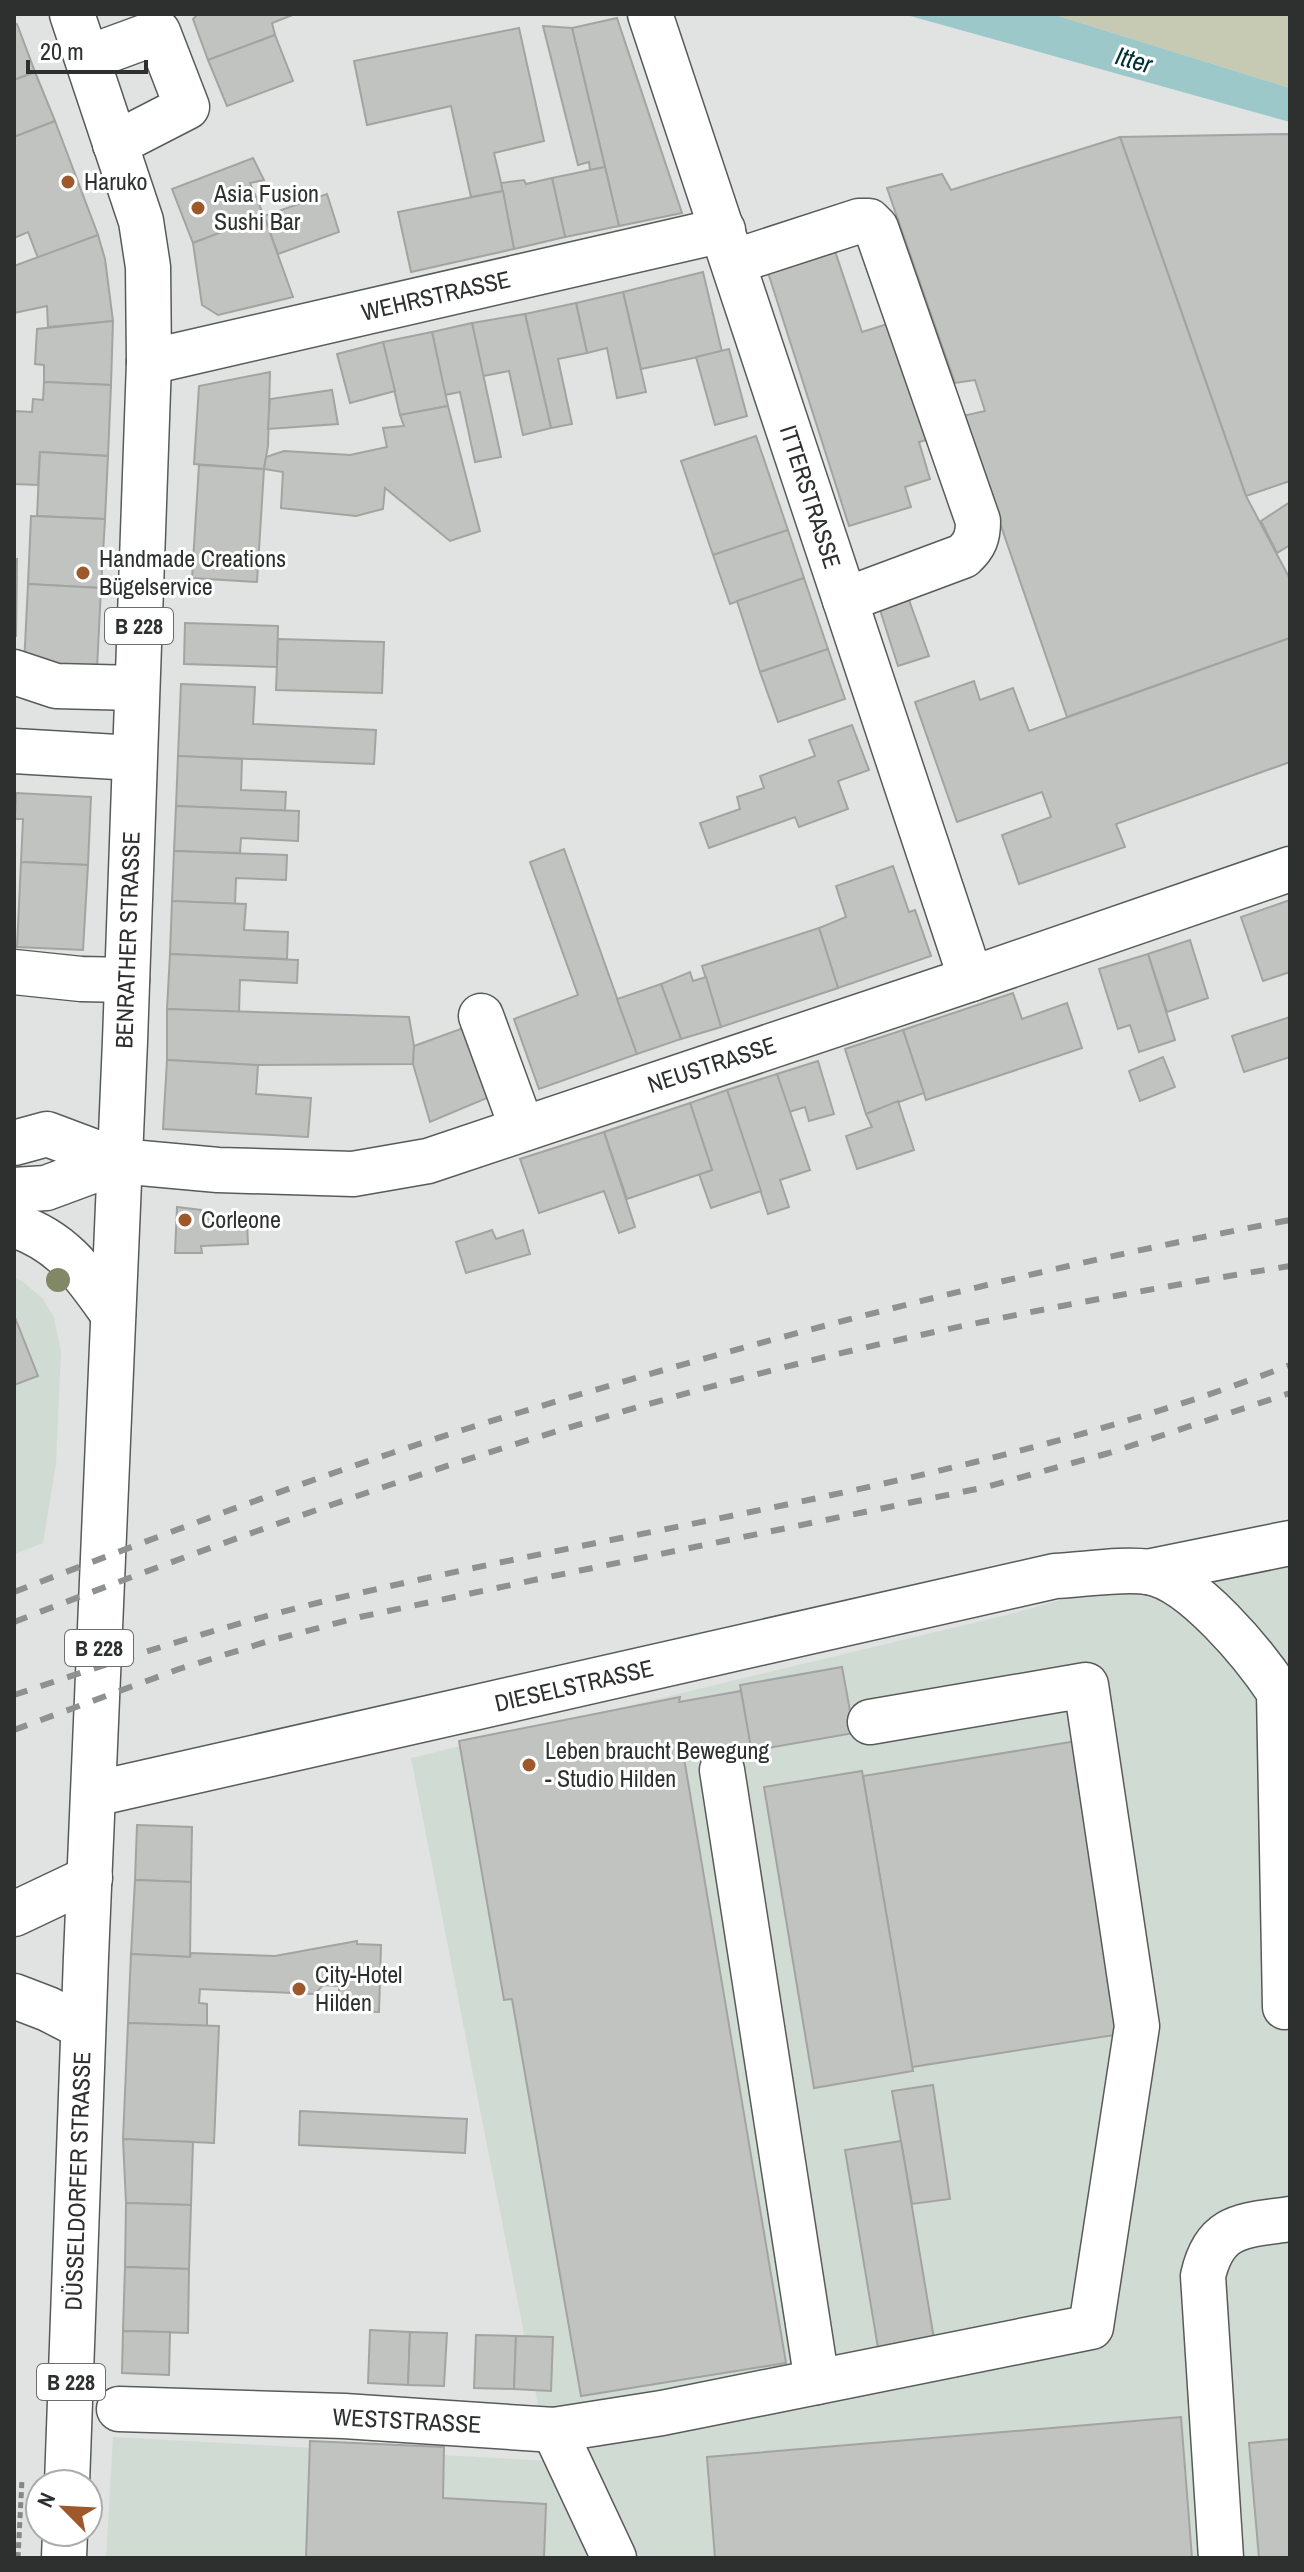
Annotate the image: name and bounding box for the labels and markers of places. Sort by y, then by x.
place label: Haruko [84,165,147,197]
marker: Haruko [59,173,77,191]
place label: Asia Fusion Sushi Bar [213,177,319,237]
marker: Asia Fusion Sushi Bar [189,199,207,217]
place label: Handmade Creations Bügelservice [99,542,286,602]
marker: Handmade Creations Bügelservice [74,564,92,582]
place label: Corleone [201,1203,281,1235]
marker: Corleone [176,1211,194,1229]
place label: Leben braucht Bewegung - Studio Hilden [545,1734,769,1794]
marker: Leben braucht Bewegung - Studio Hilden [520,1756,538,1774]
place label: City-Hotel Hilden [315,1958,402,2018]
marker: City-Hotel Hilden [290,1980,308,1998]

